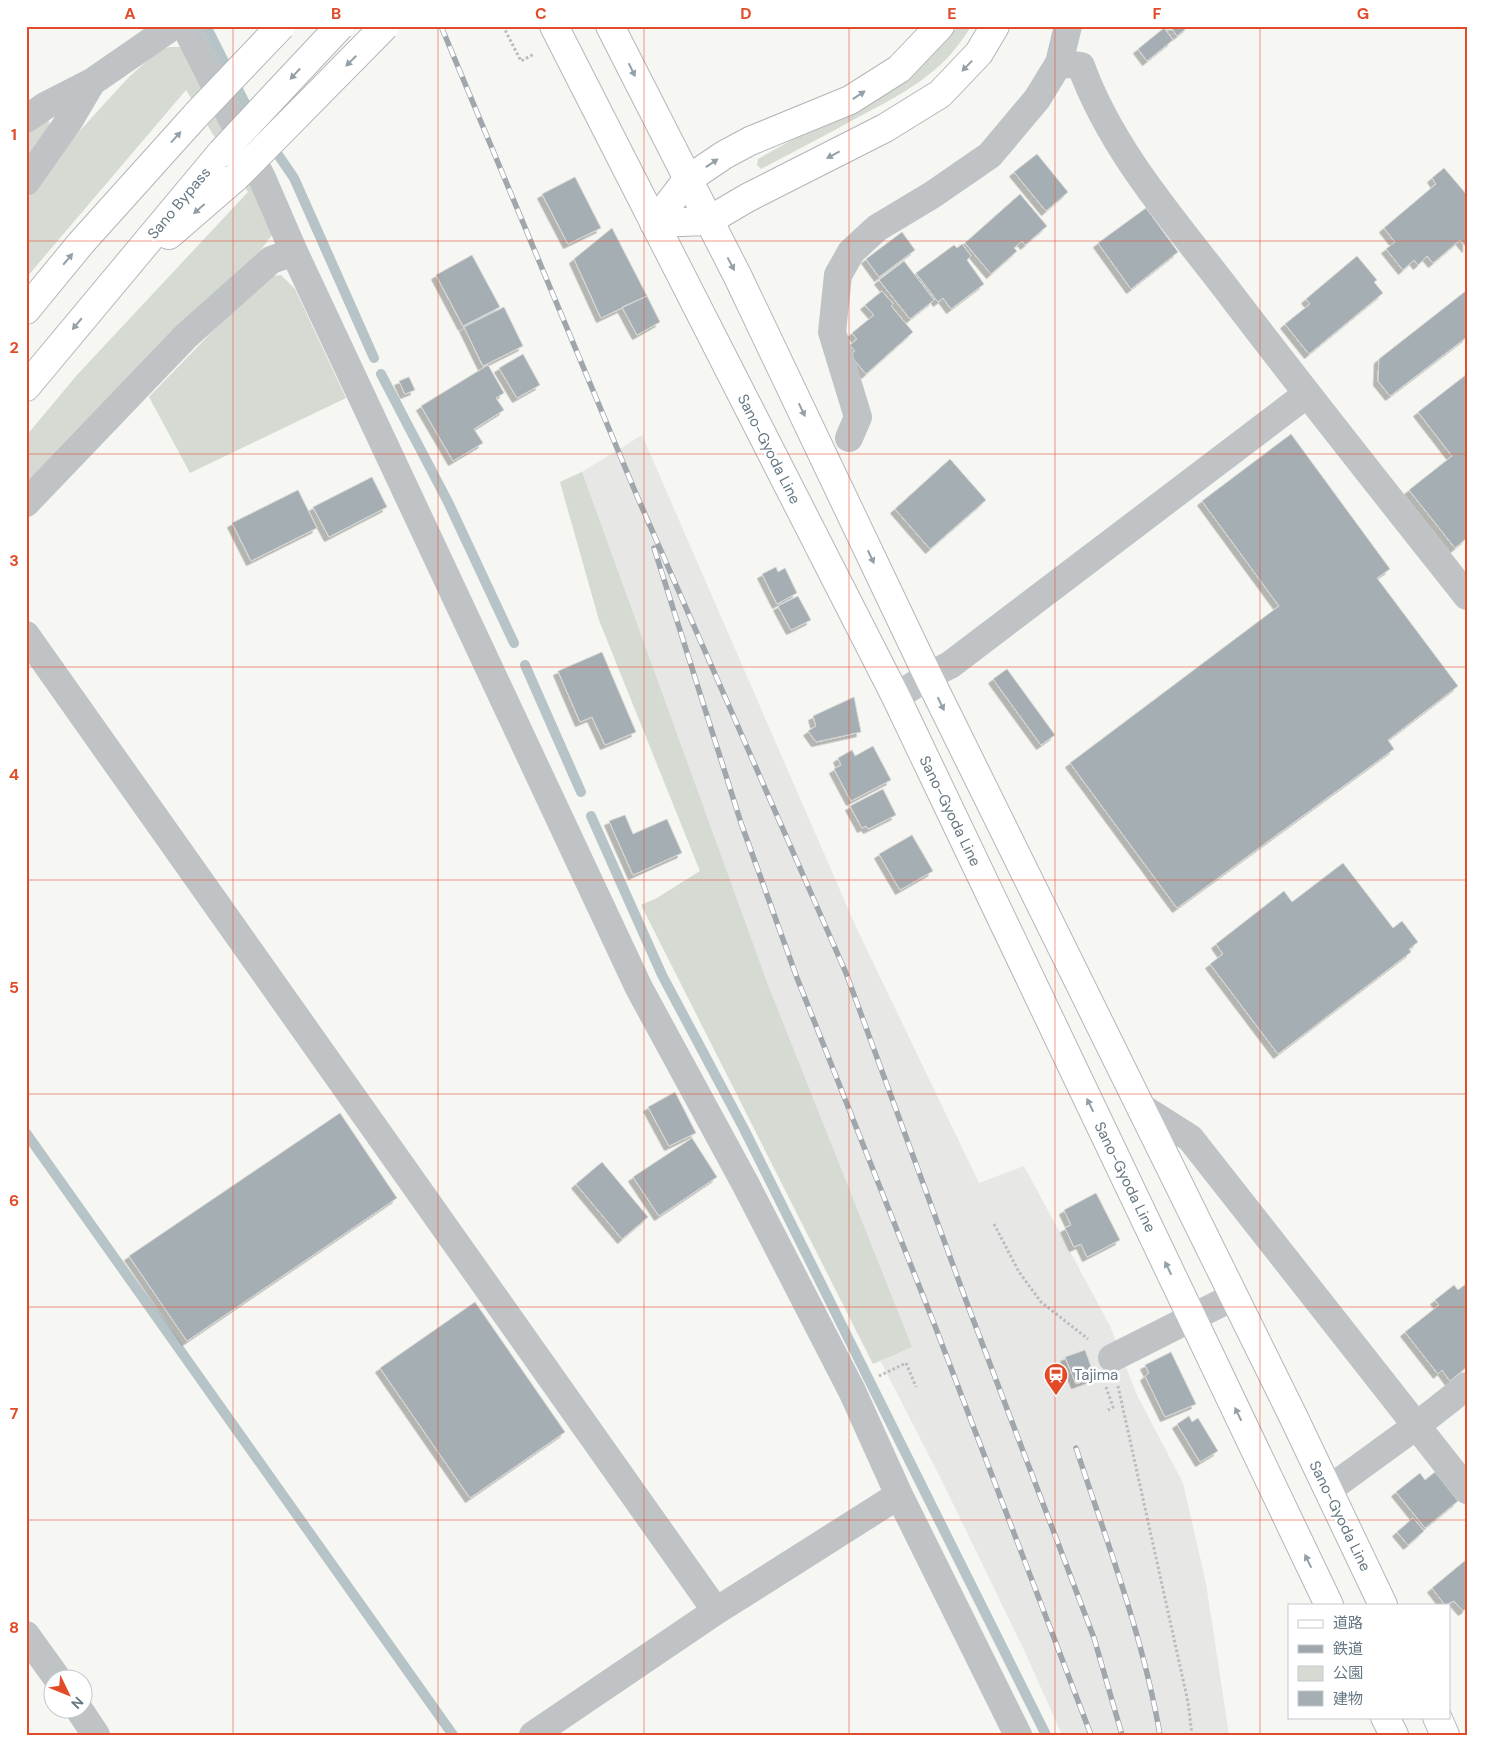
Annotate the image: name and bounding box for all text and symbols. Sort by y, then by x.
text: A [124,3,136,24]
text: B [331,3,341,24]
text: C [535,3,547,24]
text: D [740,3,752,24]
text: E [947,3,957,24]
text: F [1153,3,1162,24]
text: G [1357,3,1369,24]
one-way arrow [345,55,357,67]
one-way arrow [961,59,973,71]
one-way arrow [628,63,636,77]
one-way arrow [289,68,301,80]
one-way arrow [852,90,865,100]
text: 1 [11,124,17,145]
one-way arrow [170,132,182,144]
one-way arrow [825,151,840,159]
one-way arrow [705,158,718,168]
street label: Sano Bypass [143,163,215,243]
one-way arrow [193,203,206,214]
one-way arrow [63,253,74,266]
one-way arrow [727,256,735,271]
one-way arrow [72,317,83,330]
text: 2 [9,337,19,358]
street label: Sano-Gyoda Line [733,391,805,507]
one-way arrow [798,403,806,417]
text: 3 [9,550,19,571]
one-way arrow [868,550,876,564]
one-way arrow [937,696,946,711]
street label: Sano-Gyoda Line [915,752,985,870]
text: 4 [9,764,19,785]
text: 5 [9,977,19,998]
one-way arrow [1086,1098,1094,1112]
street label: Sano-Gyoda Line [1090,1118,1160,1236]
text: 6 [9,1190,19,1211]
one-way arrow [1164,1261,1172,1275]
station icon: Tajima [1043,1362,1069,1396]
place label: Tajima [1074,1365,1118,1385]
text: 7 [10,1403,19,1424]
one-way arrow [1234,1407,1242,1421]
street label: Sano-Gyoda Line [1305,1457,1375,1575]
one-way arrow [1304,1554,1312,1568]
legend [1288,1604,1450,1718]
text: 道路 [1333,1613,1363,1633]
text: 8 [9,1617,19,1638]
text: 鉄道 [1333,1639,1363,1659]
text: 公園 [1333,1663,1363,1683]
north arrow [42,1668,92,1718]
text: 建物 [1333,1689,1363,1709]
text: N [67,1693,88,1713]

